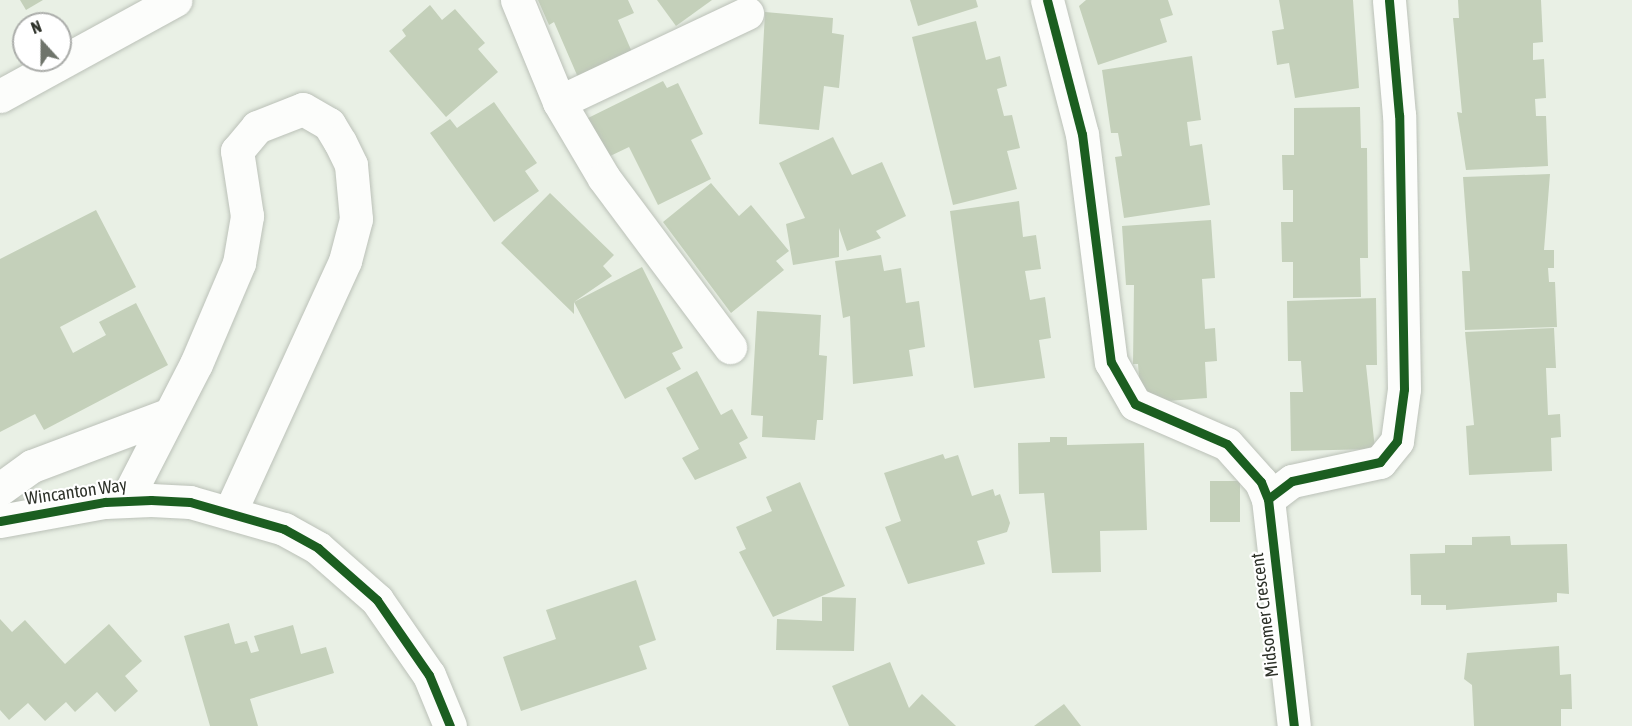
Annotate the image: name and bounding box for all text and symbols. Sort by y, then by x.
north arrow [12,12,72,72]
text: N [29,17,44,37]
street label: Wincanton Way [24,474,128,510]
street label: Midsomer Crescent [1247,552,1283,678]

